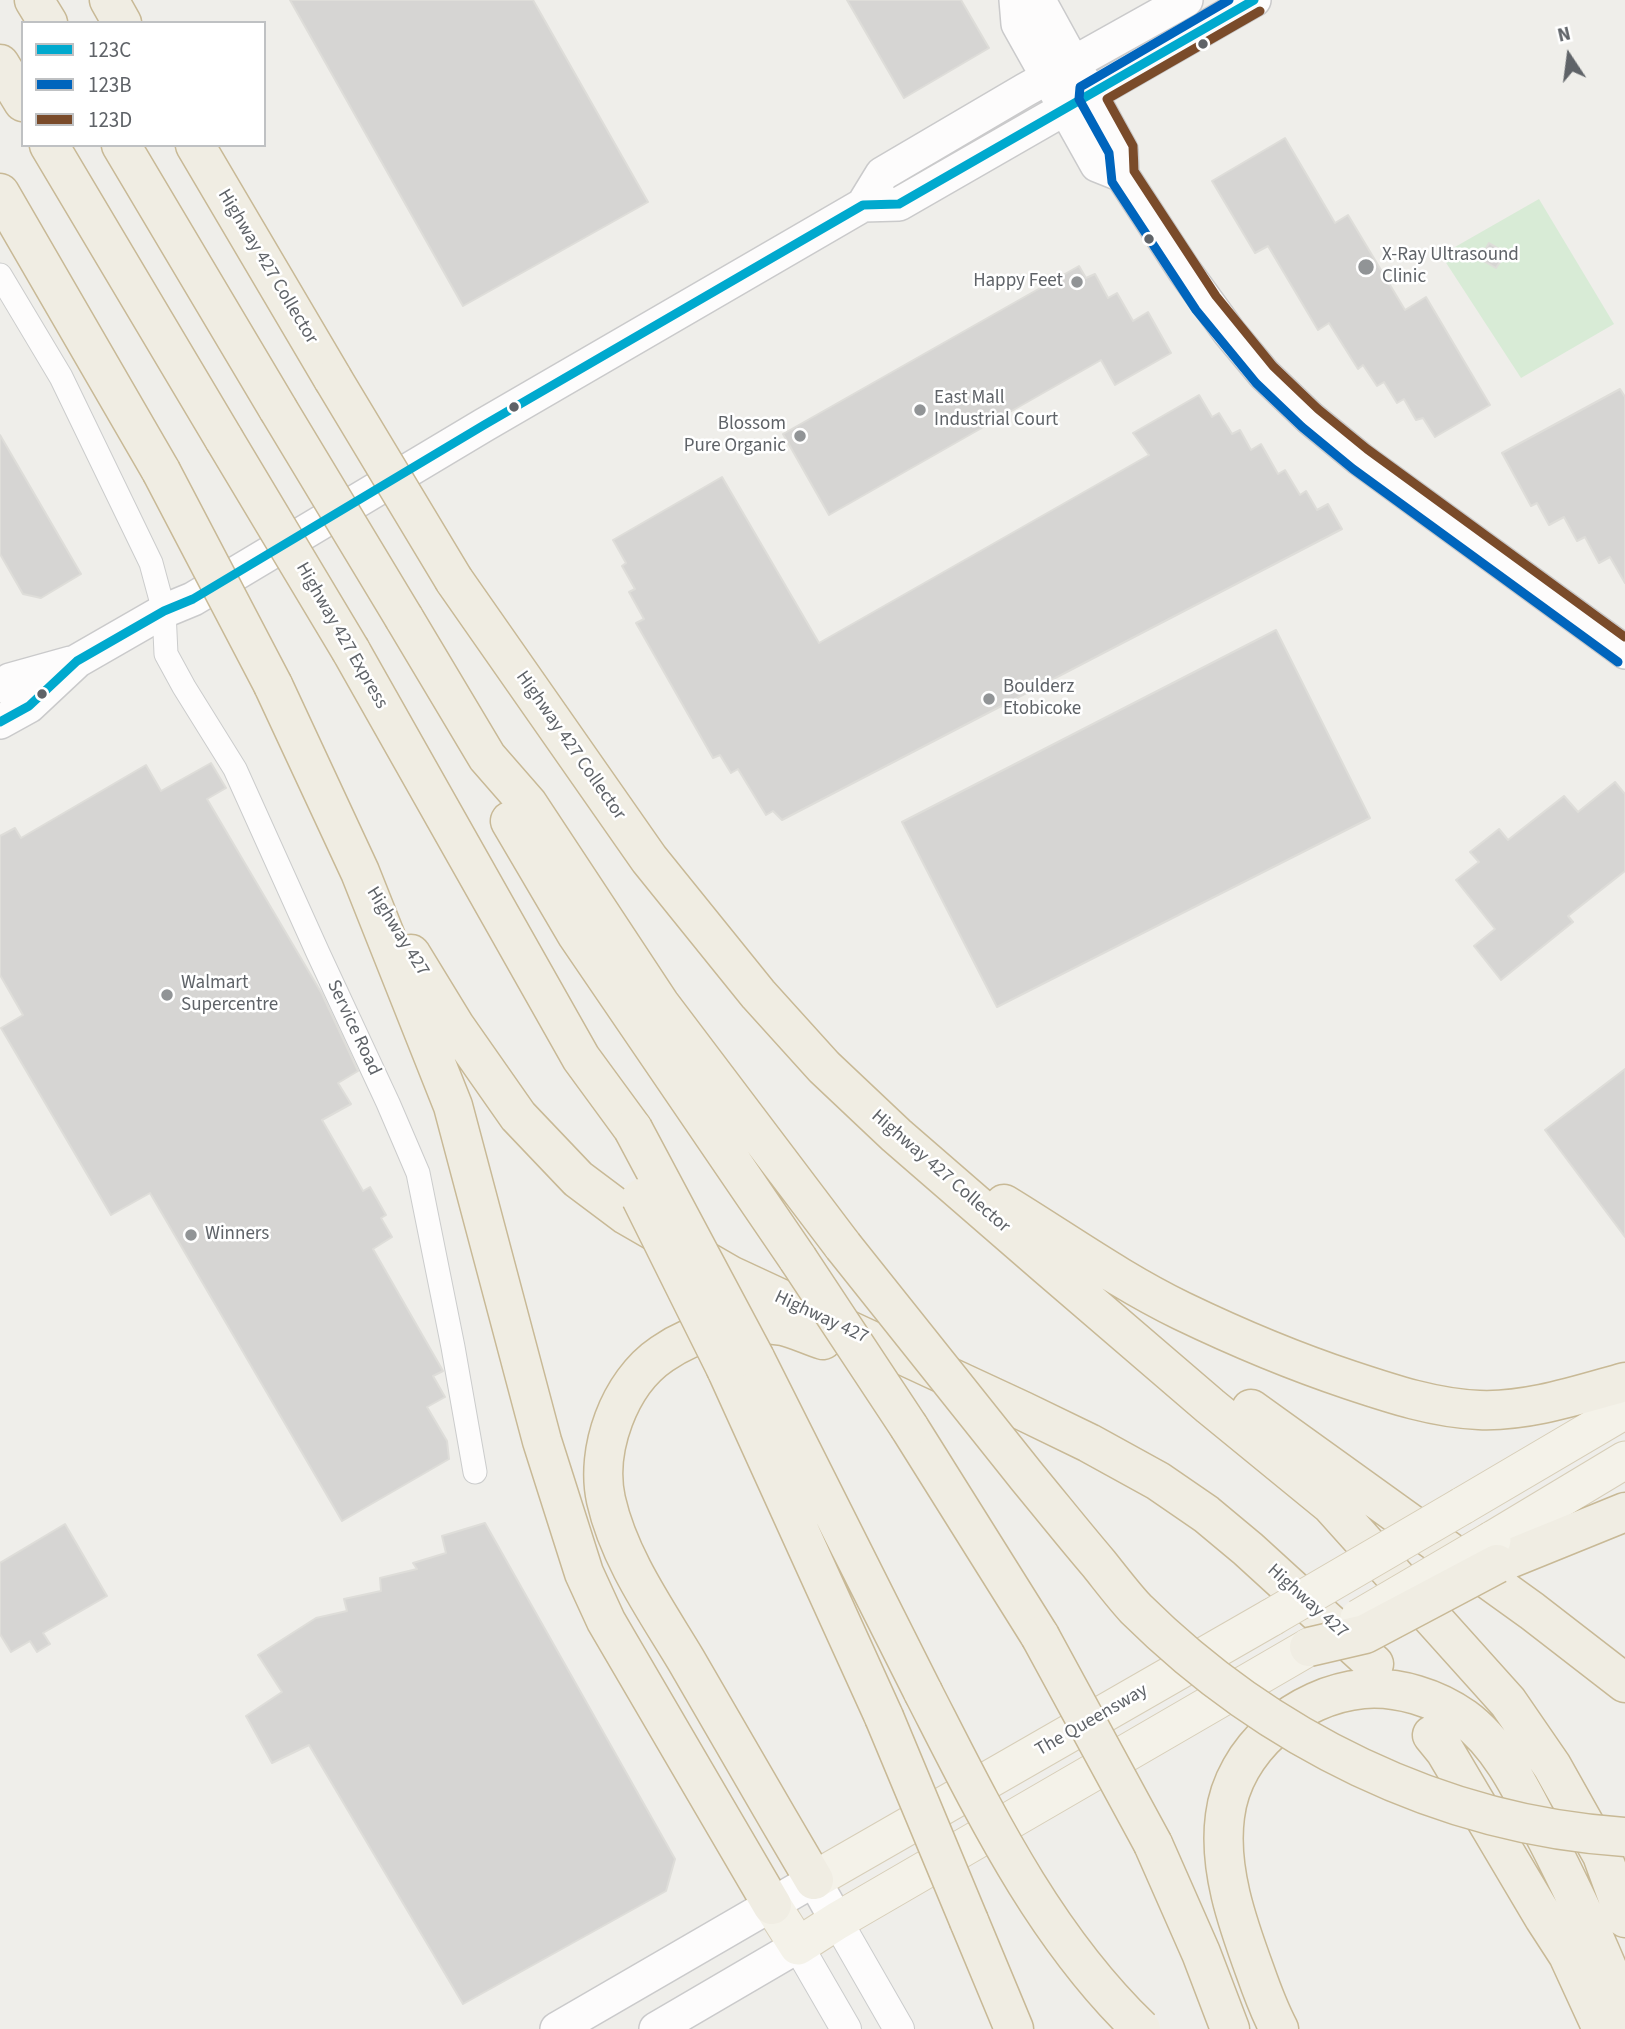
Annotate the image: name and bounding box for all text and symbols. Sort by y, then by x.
text: N [1555,20,1573,50]
legend [21,21,266,147]
north arrow [1534,21,1604,91]
text: 123C [88,35,131,65]
unlabelled marker [1196,37,1210,51]
text: 123B [88,70,132,100]
text: 123D [88,105,132,135]
street label: Highway 427 Collector [212,185,322,349]
unlabelled marker [1142,232,1156,246]
place label: X-Ray Ultrasound Clinic [1382,245,1519,289]
marker: X-Ray Ultrasound Clinic [1356,257,1376,277]
place label: Happy Feet [973,271,1063,293]
marker: Happy Feet [1069,274,1085,290]
place label: East Mall Industrial Court [934,388,1058,432]
unlabelled marker [507,400,521,414]
marker: East Mall Industrial Court [912,402,928,418]
place label: Blossom Pure Organic [684,414,786,458]
marker: Blossom Pure Organic [792,428,808,444]
street label: Highway 427 Express [290,559,392,713]
street label: Highway 427 Collector [510,667,630,825]
place label: Boulderz Etobicoke [1003,677,1081,721]
unlabelled marker [35,687,49,701]
marker: Boulderz Etobicoke [981,691,997,707]
street label: Highway 427 [361,883,433,981]
place label: Walmart Supercentre [181,973,278,1017]
street label: Service Road [321,977,385,1079]
marker: Walmart Supercentre [159,987,175,1003]
street label: Highway 427 Collector [866,1105,1014,1239]
place label: Winners [205,1224,269,1246]
marker: Winners [183,1227,199,1243]
street label: Highway 427 [770,1286,872,1350]
street label: Highway 427 [1262,1560,1352,1644]
street label: The Queensway [1032,1680,1152,1762]

